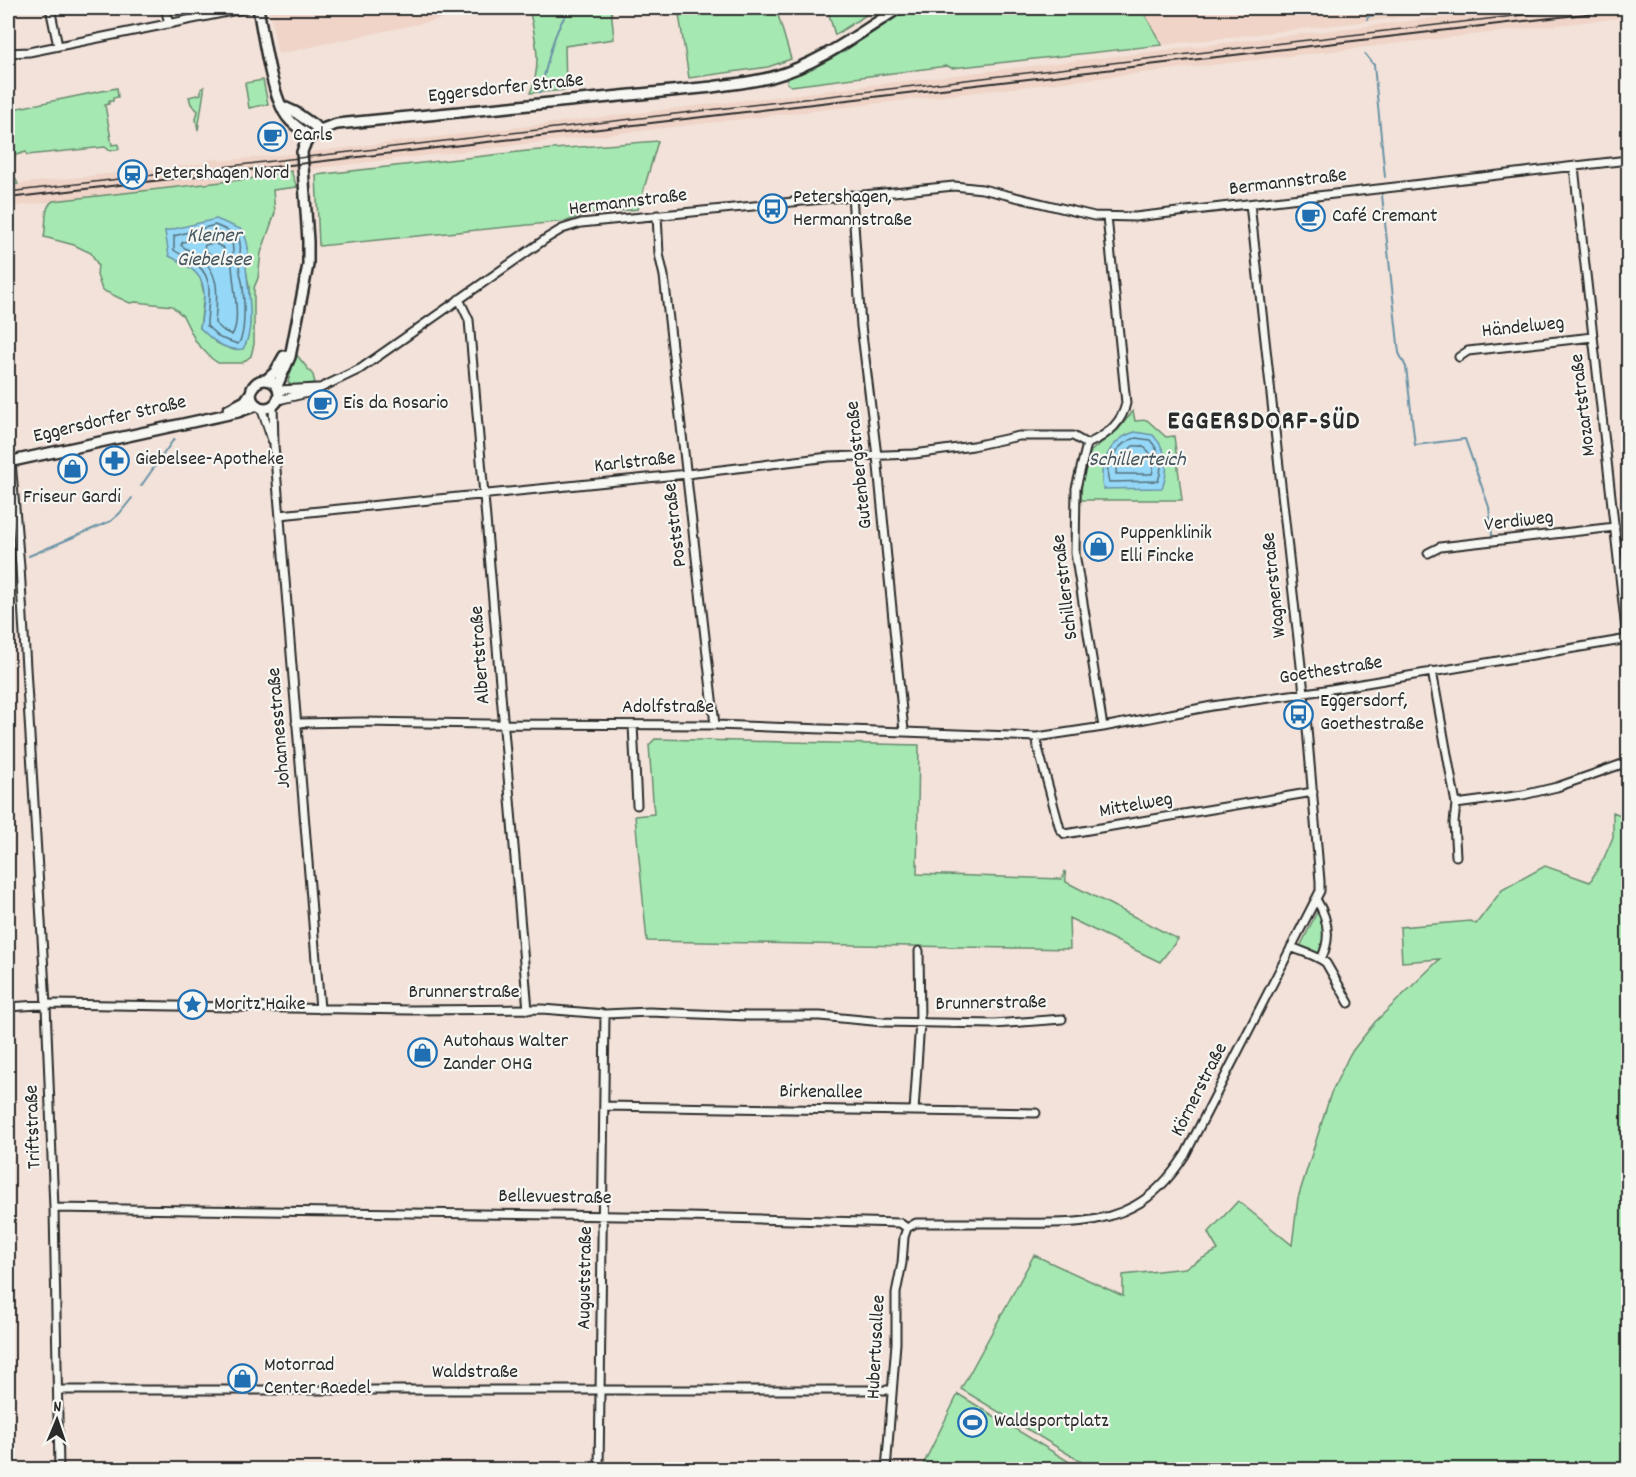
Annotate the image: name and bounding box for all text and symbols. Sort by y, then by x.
street label: Eggersdorfer Straße [427,67,585,111]
cafe icon: Carls [256,120,288,152]
place label: Carls [293,122,333,150]
station icon: Petershagen Nord [117,158,149,190]
place label: Petershagen Nord [154,160,289,188]
street label: Bermannstraße [1228,162,1349,204]
street label: Hermannstraße [567,182,689,224]
place label: Petershagen, Hermannstraße [793,184,912,235]
bus stop icon: Petershagen, Hermannstraße [756,193,788,225]
cafe icon: Café Cremant [1295,201,1327,233]
place label: Café Cremant [1332,203,1437,231]
water label: Kleiner Giebelsee [177,222,253,276]
street label: Händelweg [1480,310,1566,346]
street label: Mozartstraße [1564,352,1604,458]
cafe icon: Eis da Rosario [306,388,338,420]
street label: Eggersdorfer Straße [31,389,189,451]
place label: Eis da Rosario [343,390,449,418]
street label: Gutenbergstraße [839,399,881,530]
district label: EGGERSDORF-SÜD [1167,404,1361,441]
pharmacy icon: Giebelsee-Apotheke [98,444,130,476]
street label: Karlstraße [593,445,677,481]
place label: Giebelsee-Apotheke [135,446,284,474]
water label: Schillerteich [1088,446,1187,476]
shop icon: Friseur Gardi [56,452,88,484]
street label: Poststraße [657,481,695,569]
place label: Friseur Gardi [23,484,121,512]
street label: Verdiweg [1483,504,1555,540]
place label: Puppenklinik Elli Fincke [1120,520,1212,571]
shop icon: Puppenklinik Elli Fincke [1083,530,1115,562]
street label: Wagnerstraße [1256,531,1294,639]
street label: Schillerstraße [1046,532,1086,641]
street label: Albertstraße [464,605,498,705]
street label: Goethestraße [1277,649,1385,693]
street label: Johannesstraße [261,666,299,790]
place label: Eggersdorf, Goethestraße [1320,688,1424,739]
street label: Adolfstraße [622,694,714,722]
bus stop icon: Eggersdorf, Goethestraße [1283,698,1315,730]
street label: Mittelweg [1097,786,1175,826]
street label: Brunnerstraße [408,979,520,1007]
place icon: Moritz Haike [177,989,209,1021]
street label: Brunnerstraße [935,989,1047,1019]
place label: Moritz Haike [214,991,306,1019]
place label: Autohaus Walter Zander OHG [443,1028,569,1079]
shop icon: Autohaus Walter Zander OHG [406,1037,438,1069]
street label: Körnerstraße [1164,1038,1236,1142]
street label: Birkenallee [779,1078,863,1108]
street label: Triftstraße [19,1084,49,1170]
street label: Bellevuestraße [498,1183,612,1213]
street label: Auguststraße [571,1226,601,1330]
street label: Hubertusallee [860,1294,894,1400]
place label: Motorrad Center Raedel [264,1352,371,1403]
street label: Waldstraße [432,1359,518,1387]
shop icon: Motorrad Center Raedel [227,1362,259,1394]
north arrow [27,1390,87,1450]
text: N [53,1396,62,1419]
sports icon: Waldsportplatz [957,1406,989,1438]
place label: Waldsportplatz [994,1408,1109,1436]

